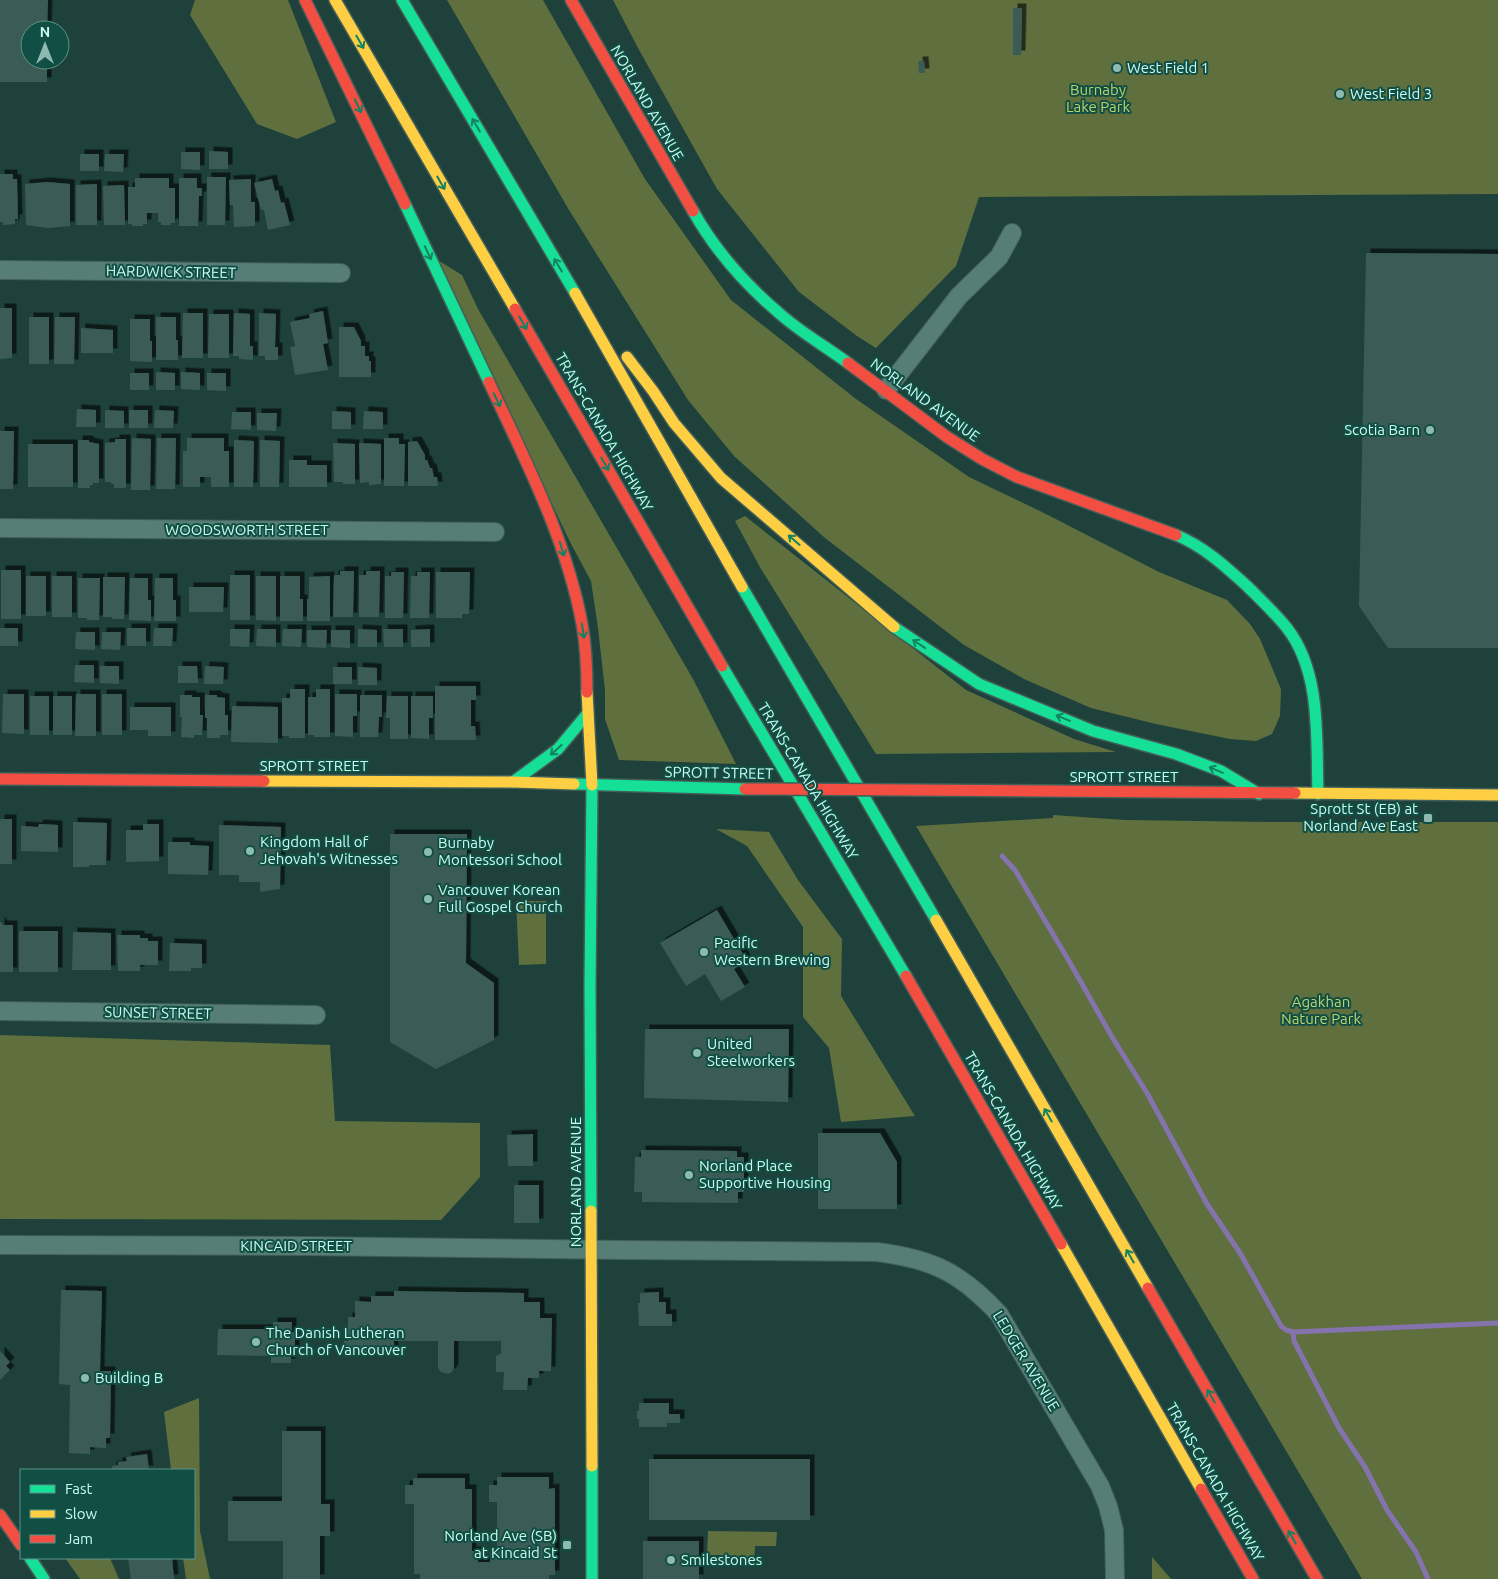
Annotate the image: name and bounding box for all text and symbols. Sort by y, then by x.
north arrow [20,20,70,70]
text: N [40,24,50,40]
one-way arrow [355,35,365,49]
street label: NORLAND AVENUE [607,42,687,164]
place label: West Field 1 [1127,59,1209,76]
marker: West Field 1 [1111,62,1123,74]
park label: Burnaby Lake Park [1066,81,1131,115]
place label: West Field 3 [1350,85,1432,102]
marker: West Field 3 [1334,88,1346,100]
one-way arrow [353,98,363,113]
one-way arrow [471,118,481,133]
one-way arrow [437,175,447,189]
one-way arrow [423,245,433,260]
one-way arrow [553,259,563,273]
street label: HARDWICK STREET [106,262,237,281]
one-way arrow [518,316,528,331]
street label: TRANS-CANADA HIGHWAY [552,350,657,514]
street label: NORLAND AVENUE [867,354,983,445]
one-way arrow [493,392,502,407]
place label: Scotia Barn [1344,421,1420,438]
marker: Scotia Barn [1424,424,1436,436]
one-way arrow [600,456,610,470]
street label: WOODSWORTH STREET [165,521,329,538]
one-way arrow [788,534,801,546]
one-way arrow [558,540,568,556]
one-way arrow [578,622,588,638]
one-way arrow [912,639,926,649]
street label: TRANS-CANADA HIGHWAY [755,699,862,863]
one-way arrow [1055,713,1071,722]
one-way arrow [549,744,562,756]
street label: SPROTT STREET [260,757,369,774]
street label: SPROTT STREET [665,763,774,782]
one-way arrow [1209,764,1224,774]
street label: SPROTT STREET [1070,768,1179,785]
place label: Sprott St (EB) at Norland Ave East [1303,800,1418,834]
marker: Sprott St (EB) at Norland Ave East [1422,812,1434,824]
place label: Kingdom Hall of Jehovah's Witnesses [260,833,398,867]
place label: Burnaby Montessori School [438,834,562,868]
marker: Kingdom Hall of Jehovah's Witnesses [244,845,256,857]
marker: Burnaby Montessori School [422,846,434,858]
place label: Vancouver Korean Full Gospel Church [438,881,563,915]
marker: Vancouver Korean Full Gospel Church [422,893,434,905]
place label: Pacific Western Brewing [714,934,830,968]
marker: Pacific Western Brewing [698,946,710,958]
park label: Agakhan Nature Park [1281,993,1361,1027]
street label: SUNSET STREET [104,1003,213,1022]
place label: United Steelworkers [707,1035,795,1069]
marker: United Steelworkers [691,1047,703,1059]
street label: TRANS-CANADA HIGHWAY [961,1049,1066,1213]
one-way arrow [1043,1108,1052,1123]
street label: NORLAND AVENUE [567,1117,584,1247]
place label: Norland Place Supportive Housing [699,1157,831,1191]
marker: Norland Place Supportive Housing [683,1169,695,1181]
street label: KINCAID STREET [240,1237,352,1254]
one-way arrow [1124,1249,1134,1263]
street label: LEDGER AVENUE [990,1307,1063,1414]
place label: The Danish Lutheran Church of Vancouver [266,1324,406,1358]
marker: The Danish Lutheran Church of Vancouver [250,1336,262,1348]
place label: Building B [95,1369,163,1386]
marker: Building B [79,1372,91,1384]
one-way arrow [1206,1389,1216,1404]
street label: TRANS-CANADA HIGHWAY [1163,1400,1268,1564]
legend [20,1469,195,1559]
text: Fast [65,1480,93,1497]
text: Slow [65,1505,98,1522]
place label: Norland Ave (SB) at Kincaid St [444,1527,557,1561]
text: Jam [65,1530,93,1547]
one-way arrow [1287,1530,1297,1544]
marker: Norland Ave (SB) at Kincaid St [561,1539,573,1551]
place label: Smilestones [681,1551,762,1568]
marker: Smilestones [665,1554,677,1566]

